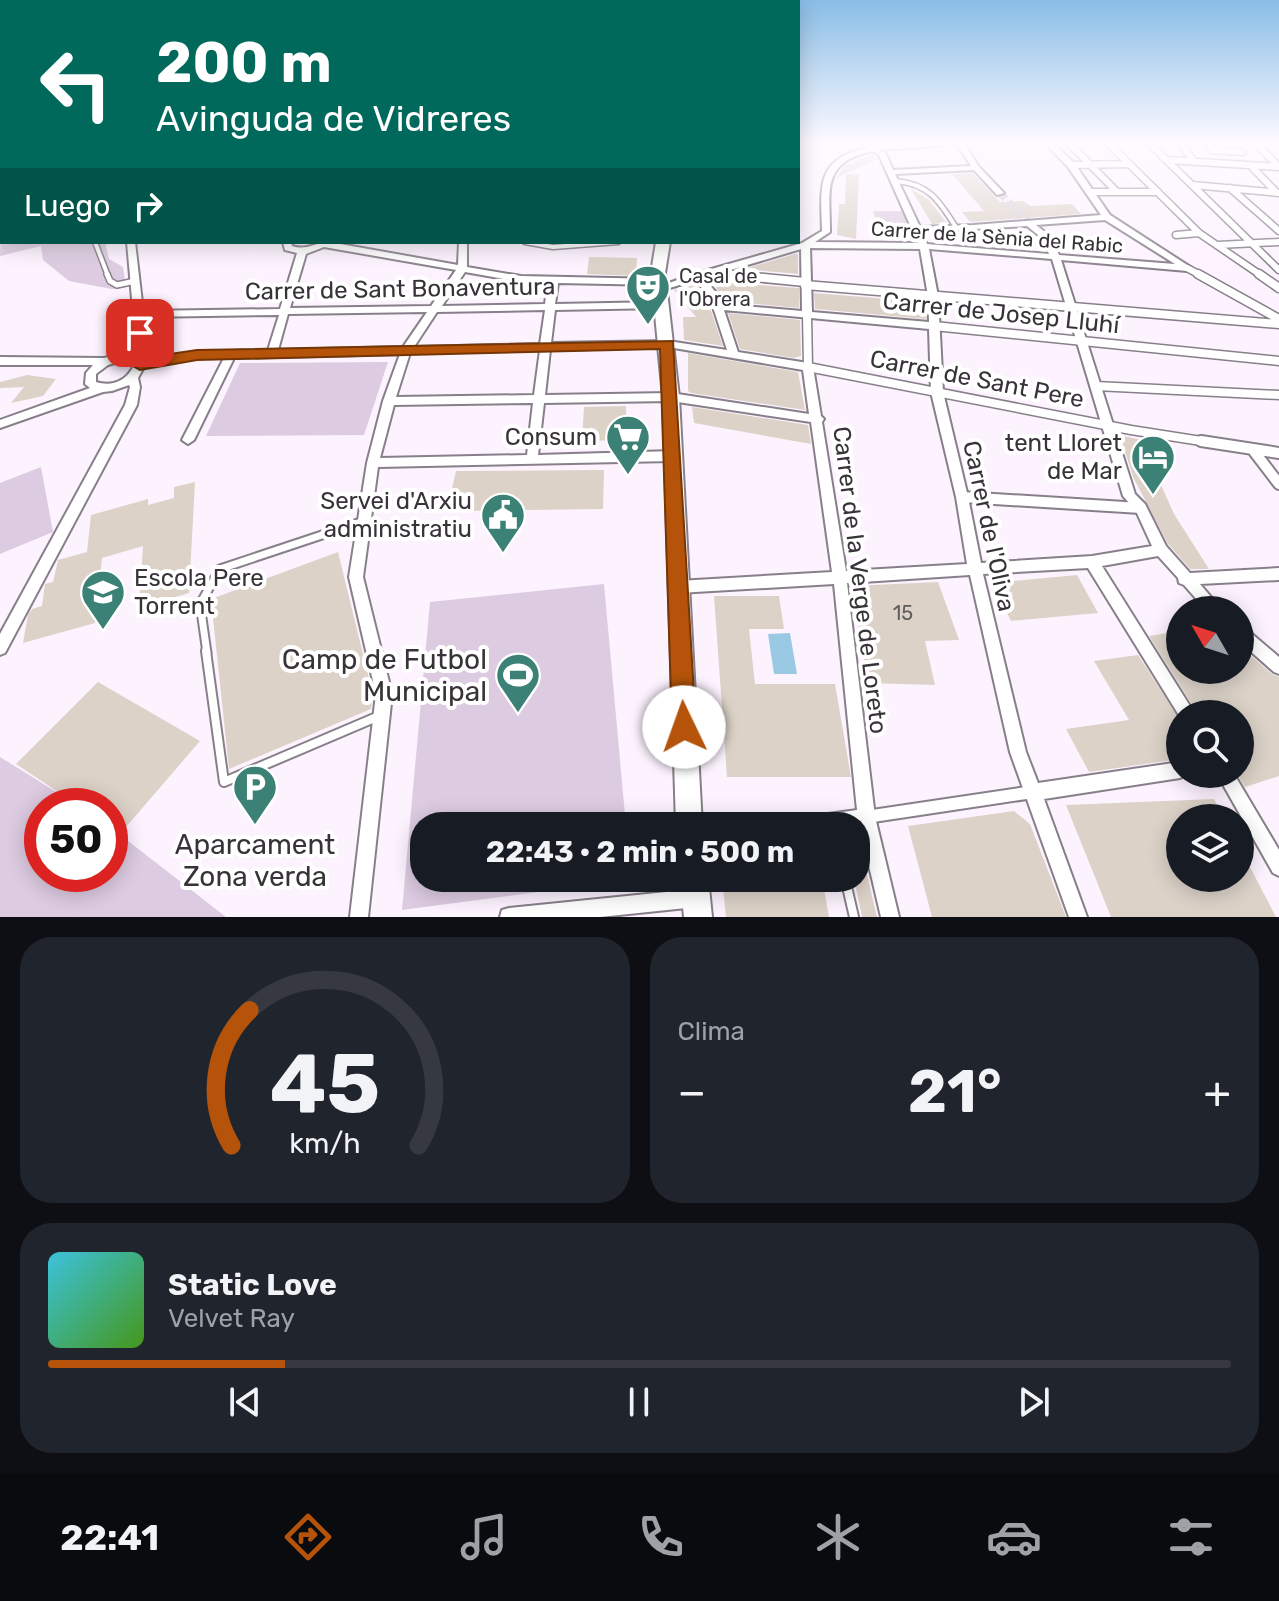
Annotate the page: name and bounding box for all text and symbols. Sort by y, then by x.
text: 200 m [156,30,332,96]
icon: left [24,32,128,136]
text: Avinguda de Vidreres [156,97,511,140]
icon: right [126,184,170,228]
text: Luego [24,188,110,224]
street label: Carrer de la Sènia del Rabic [870,216,1124,258]
theatre icon: Casal de l'Obrera [624,263,672,326]
place label: Casal de l'Obrera [679,264,757,311]
street label: Carrer de Sant Bonaventura [244,272,556,306]
street label: Carrer de Josep Lluhí [881,287,1122,339]
pin [106,299,174,367]
icon: arrive [118,311,162,355]
street label: Carrer de Sant Pere [868,345,1086,413]
supermarket icon: Consum [604,413,652,476]
place label: Consum [505,423,597,451]
street label: Carrer de la Verge de Loreto [827,425,893,735]
place label: tent Lloret de Mar [1005,429,1122,485]
hotel icon: tent Lloret de Mar [1129,433,1177,496]
street label: Carrer de l'Oliva [957,438,1021,614]
place label: Servei d'Arxiu administratiu [320,487,472,543]
public building icon: Servei d'Arxiu administratiu [479,491,527,554]
place label: Escola Pere Torrent [134,564,264,620]
school or university icon: Escola Pere Torrent [79,568,127,631]
north arrow [1166,596,1254,684]
map controls [1166,596,1254,892]
house number: 15 [893,601,913,625]
place label: Camp de Futbol Municipal [282,643,487,708]
sports icon: Camp de Futbol Municipal [494,651,542,714]
position arrow [642,685,726,769]
button: search [1166,700,1254,788]
parking icon: Aparcament Zona verda [231,763,279,826]
speed limit sign: 50 [24,788,128,892]
button: layers [1166,804,1254,892]
place label: Aparcament Zona verda [175,828,335,893]
text: 22:43 · 2 min · 500 m [486,834,794,870]
text: Clima [678,1016,745,1047]
text: 45 [269,1034,380,1133]
text: 21° [908,1056,1002,1127]
text: − [678,1066,706,1118]
text: + [1204,1066,1231,1118]
text: km/h [289,1126,360,1160]
text: Static Love [168,1267,337,1303]
text: Velvet Ray [168,1303,295,1334]
icon: previous [223,1380,267,1424]
icon: pause [617,1380,661,1424]
icon: next [1012,1380,1056,1424]
icon: directions [280,1509,336,1565]
icon: music [456,1509,512,1565]
icon: phone [633,1509,689,1565]
icon: climate [810,1509,866,1565]
icon: car [986,1509,1042,1565]
icon: filters [1163,1509,1219,1565]
text: 22:41 [60,1516,159,1559]

